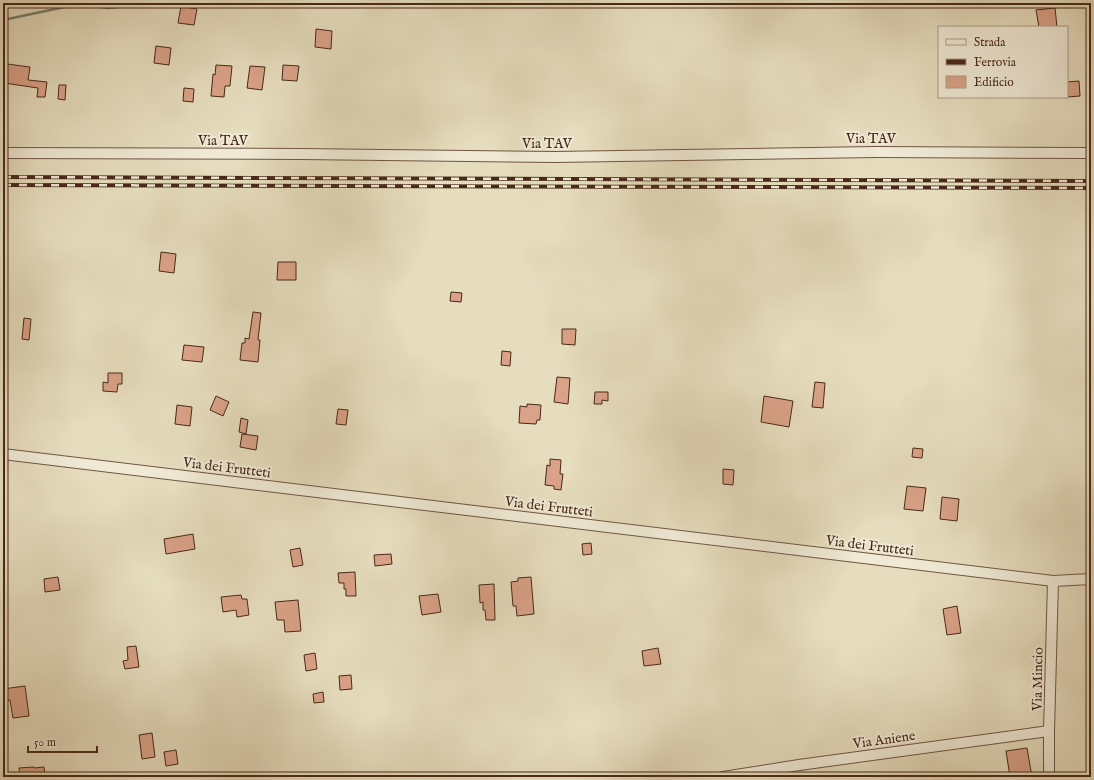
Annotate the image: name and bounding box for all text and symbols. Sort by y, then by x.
legend [938,26,1068,98]
text: Strada [974,35,1006,50]
text: Ferrovia [974,55,1017,70]
text: Edificio [974,75,1014,90]
street label: Via TAV [845,130,897,148]
street label: Via TAV [197,132,249,150]
street label: Via TAV [521,135,573,153]
street label: Via dei Frutteti [181,454,272,482]
street label: Via dei Frutteti [503,493,594,521]
street label: Via dei Frutteti [824,532,915,560]
street label: Via Mincio [1028,647,1048,712]
street label: Via Aniene [851,727,917,753]
scale bar [28,728,97,754]
text: 50 m [34,735,56,750]

